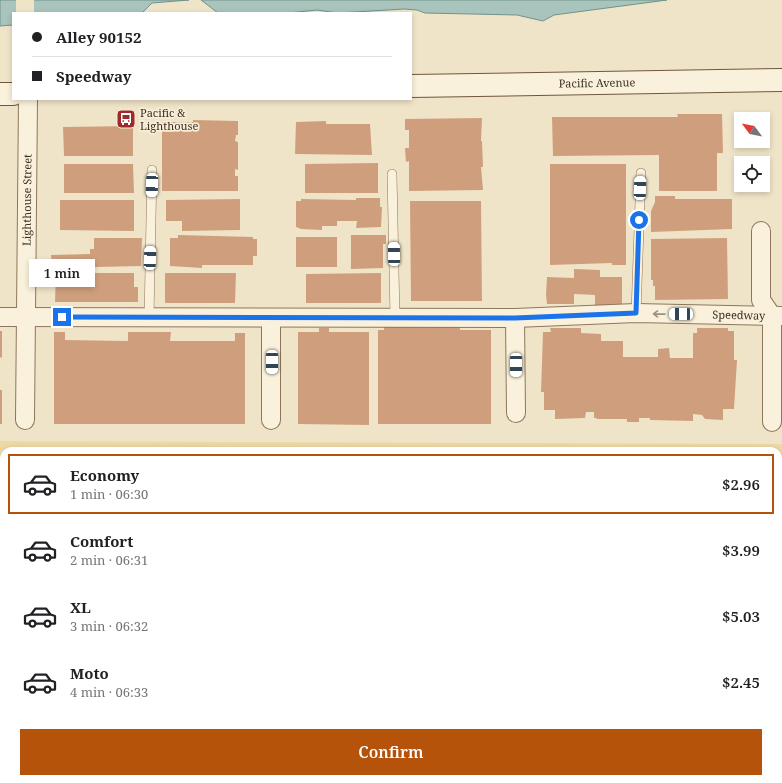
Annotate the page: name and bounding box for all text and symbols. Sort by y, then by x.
text: Alley 90152 [56,27,141,47]
text: Speedway [56,66,131,86]
street label: Pacific Avenue [558,74,636,91]
place label: Pacific & Lighthouse [140,105,198,133]
bus stop icon: Pacific & Lighthouse [115,108,137,130]
north arrow [734,112,770,148]
map controls [734,112,770,192]
street label: Lighthouse Street [19,154,34,246]
button: locate [734,156,770,192]
car [146,173,158,197]
car [634,176,646,200]
route start [630,211,648,229]
car [388,242,400,266]
car [144,246,156,270]
callout: 1 min [29,259,95,287]
text: 1 min [44,264,80,282]
street label: Speedway [712,307,766,323]
route end [53,308,71,326]
car [669,308,693,320]
one-way arrow [653,310,666,318]
car [266,350,278,374]
car [510,353,522,377]
text: Economy [70,465,139,485]
icon: car [22,466,58,502]
text: $2.96 [722,474,760,494]
text: 1 min · 06:30 [70,485,148,503]
text: Comfort [70,531,133,551]
icon: car [22,532,58,568]
text: $3.99 [722,540,760,560]
text: 2 min · 06:31 [70,551,148,569]
text: XL [70,597,91,617]
icon: car [22,598,58,634]
text: $5.03 [722,606,760,626]
text: 3 min · 06:32 [70,617,148,635]
text: Moto [70,663,109,683]
icon: car [22,664,58,700]
text: $2.45 [722,672,760,692]
text: 4 min · 06:33 [70,683,148,701]
button: Confirm [20,729,762,775]

